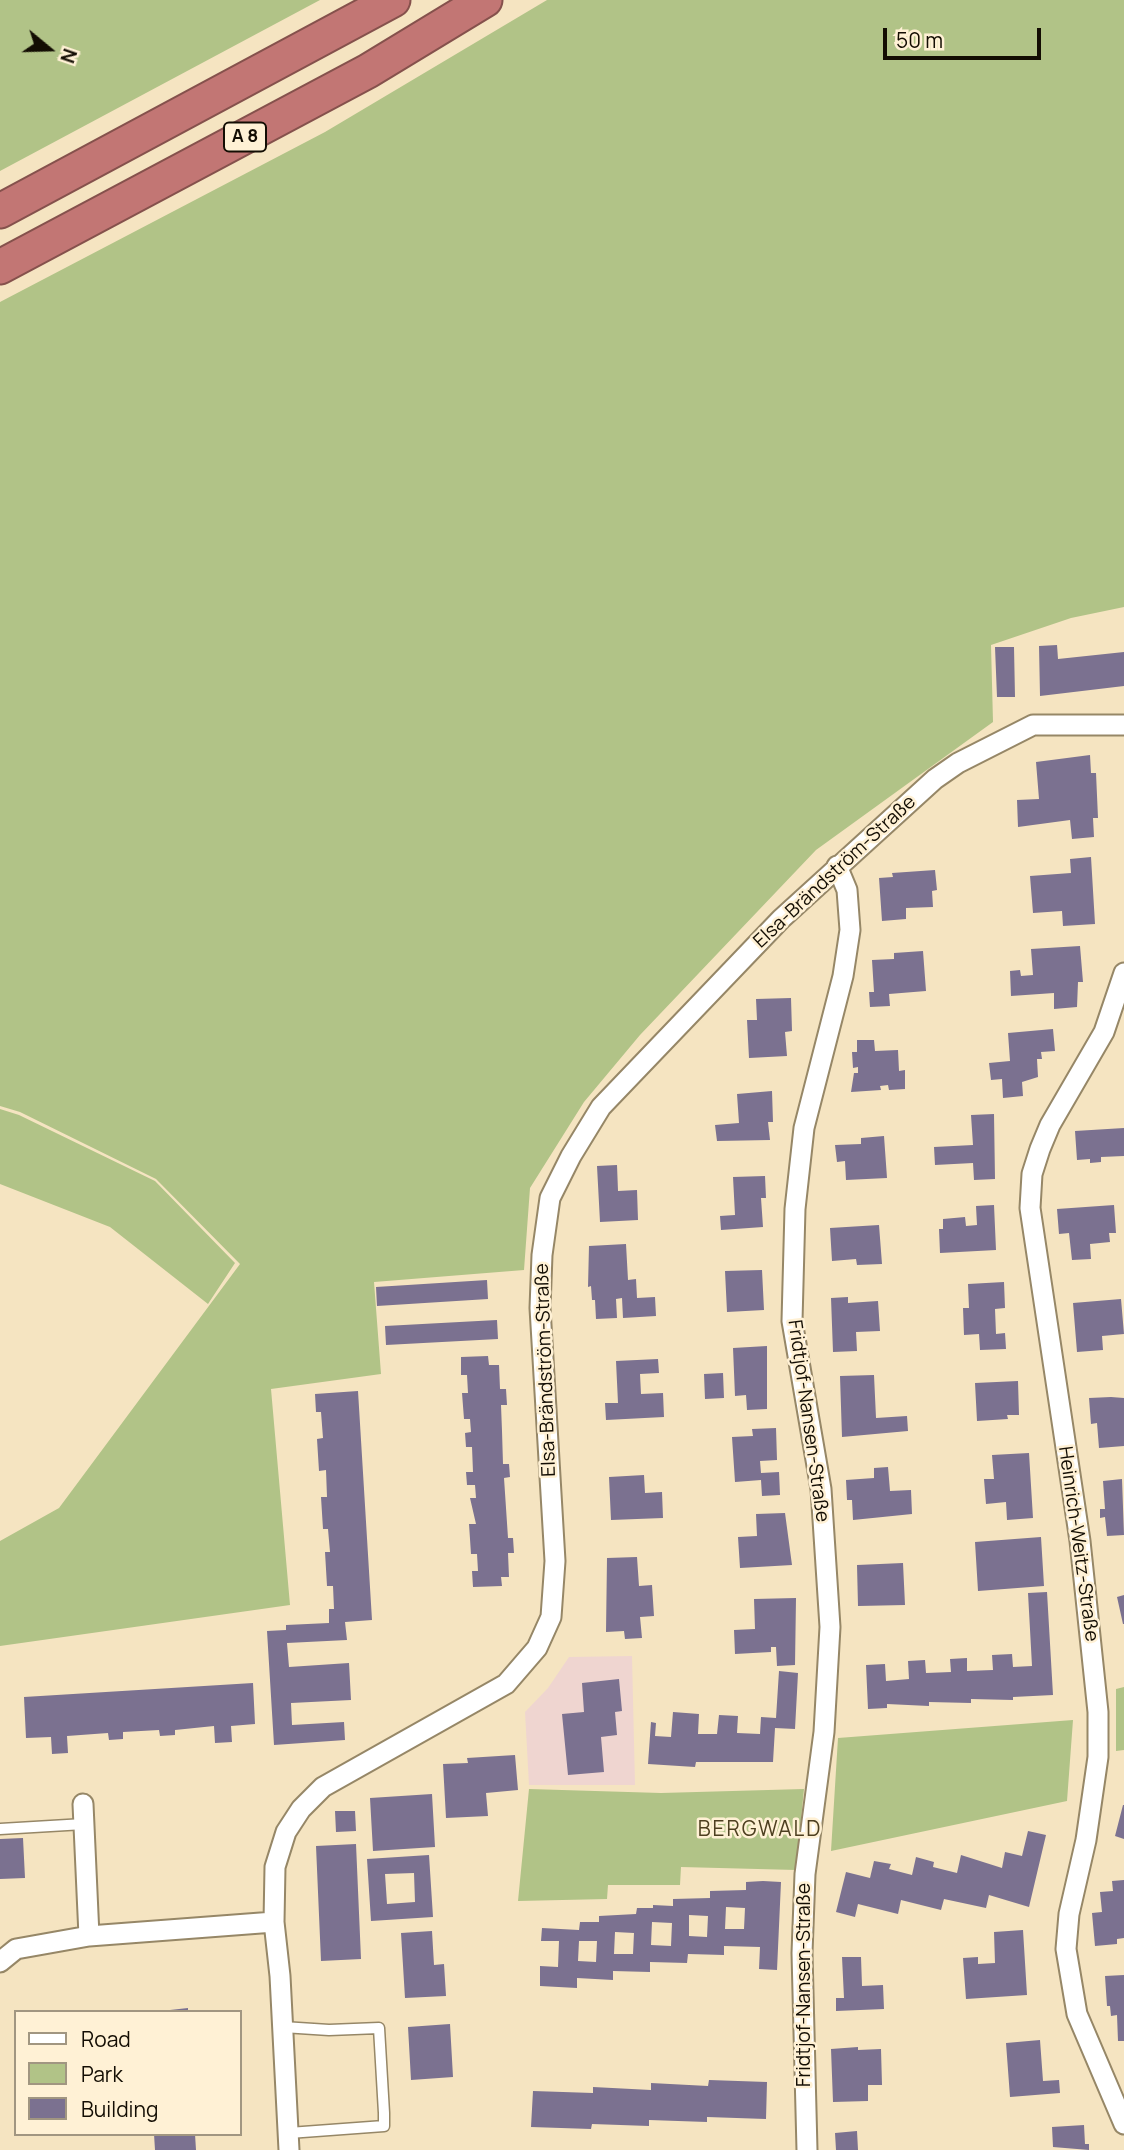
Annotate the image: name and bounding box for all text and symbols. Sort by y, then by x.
north arrow [14,14,84,84]
scale bar [886,14,1044,58]
text: 50 m [896,26,943,54]
text: N [54,45,83,67]
road number: A 8 [224,122,266,152]
street label: Elsa-Brändström-Straße [749,791,921,953]
street label: Elsa-Brändström-Straße [531,1263,561,1477]
street label: Fridtjof-Nansen-Straße [783,1318,833,1524]
street label: Heinrich-Weitz-Straße [1053,1445,1103,1643]
district label: BERGWALD [699,1817,821,1843]
street label: Fridtjof-Nansen-Straße [794,1883,816,2087]
legend [14,2010,242,2136]
text: Road [81,2025,131,2053]
text: Park [81,2060,123,2088]
text: Building [81,2095,158,2123]

